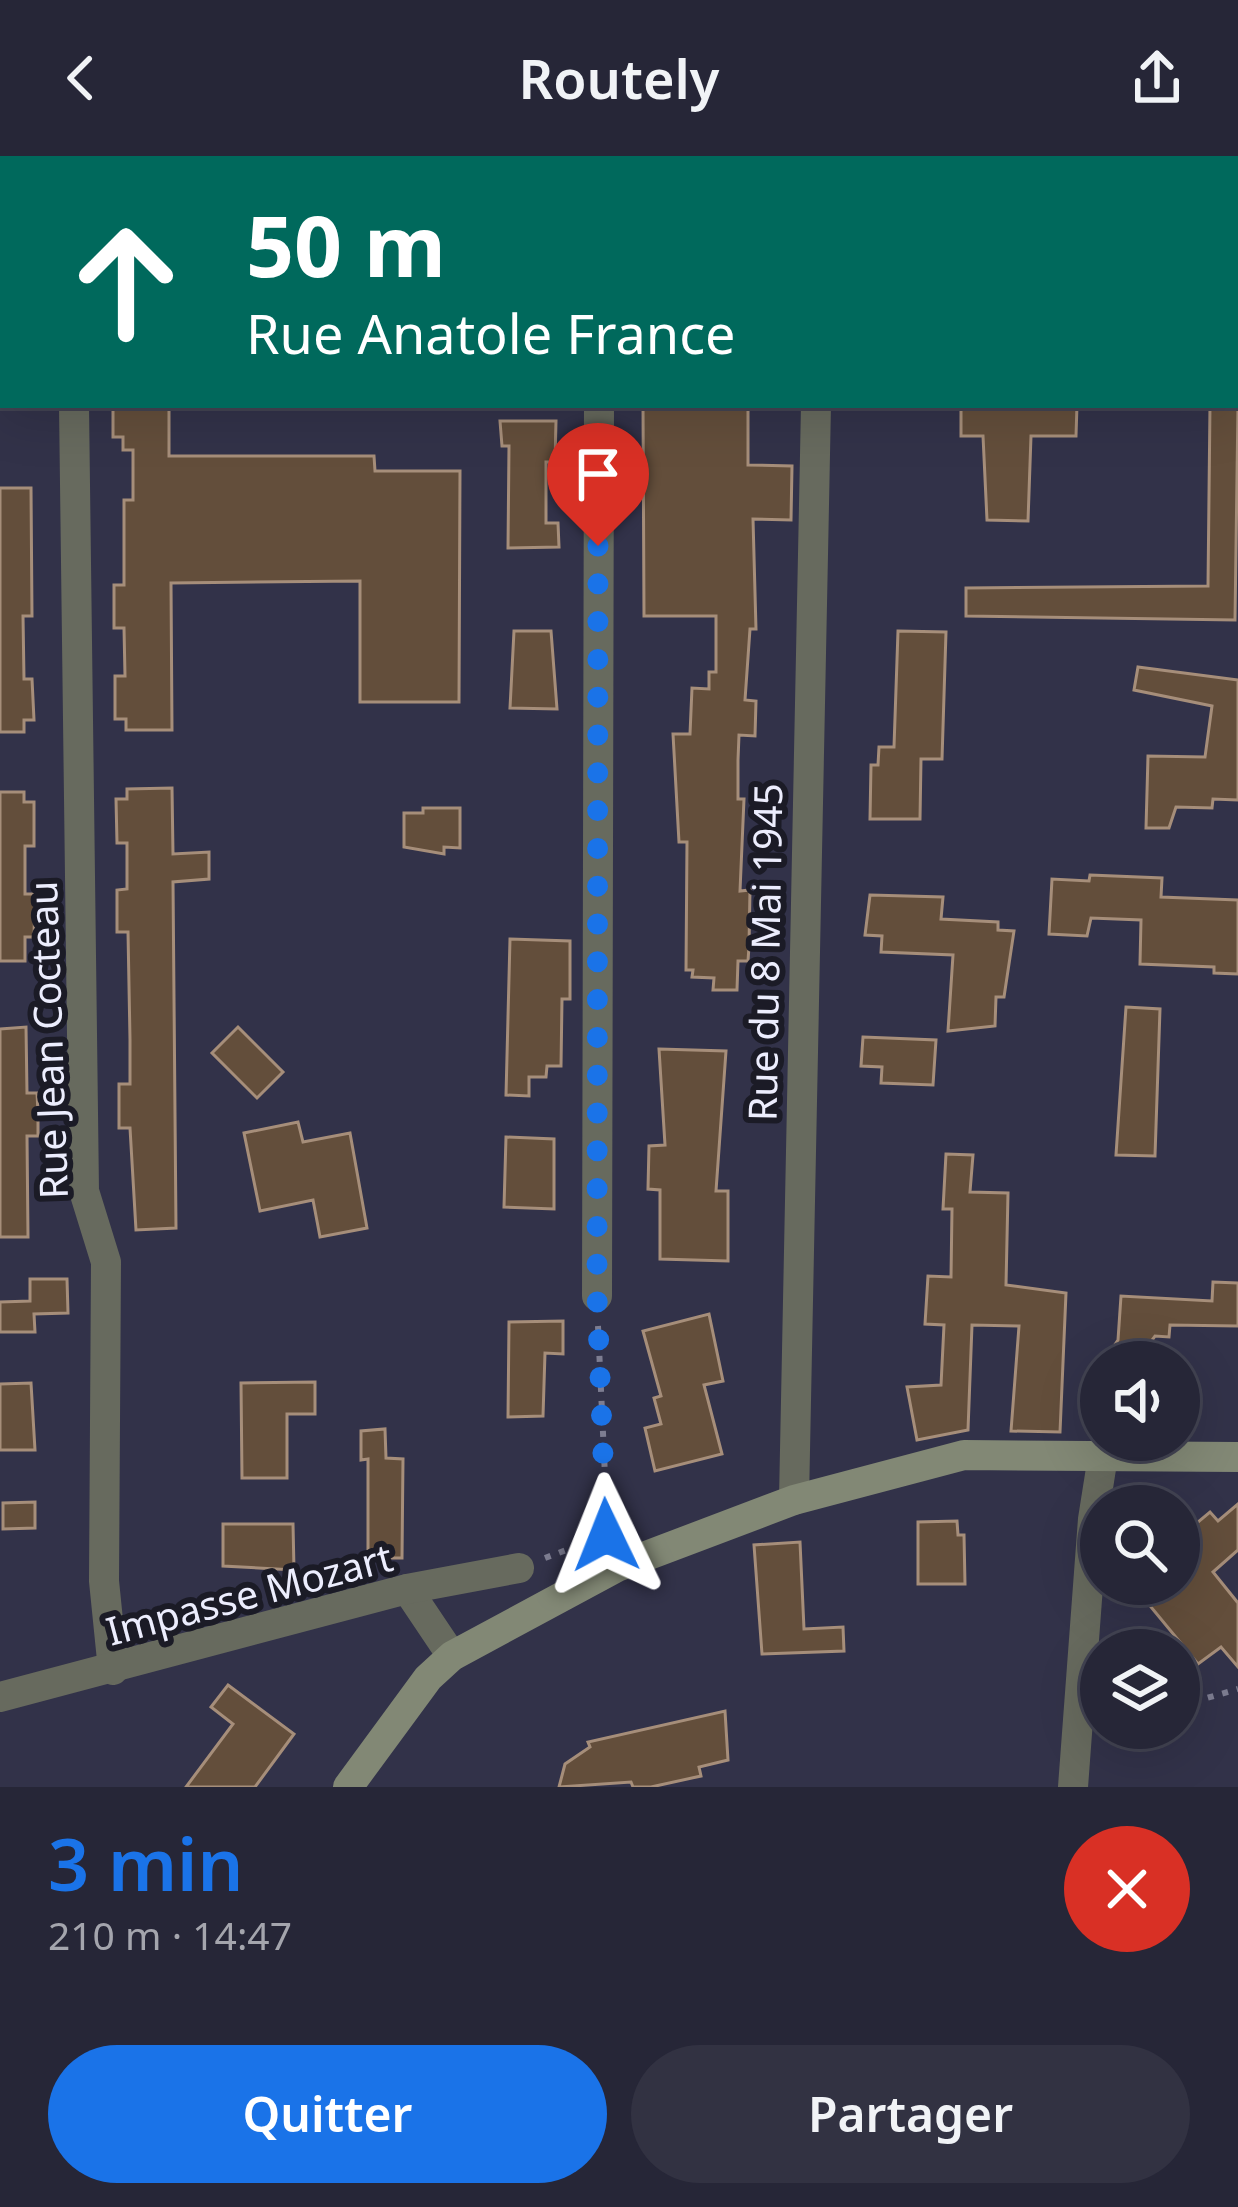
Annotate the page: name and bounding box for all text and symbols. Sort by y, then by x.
text: Routely [519,41,719,115]
icon: back [48,45,114,111]
icon: share [1124,45,1190,111]
text: 50 m [246,187,446,302]
icon: ahead [48,204,204,360]
text: Rue Anatole France [246,296,736,370]
pin [547,423,649,546]
icon: arrive [565,441,631,507]
street label: Rue du 8 Mai 1945 [735,783,793,1121]
street label: Rue Jean Cocteau [15,880,79,1200]
map controls [1080,1341,1200,1749]
button: sound [1080,1341,1200,1461]
position arrow [543,1472,669,1598]
button: search [1080,1485,1200,1605]
street label: Impasse Mozart [100,1529,398,1657]
button: layers [1080,1629,1200,1749]
text: 3 min [48,1814,243,1912]
button: close [1064,1826,1190,1952]
text: 210 m · 14:47 [48,1908,292,1961]
button: Quitter [48,2045,607,2183]
button: Partager [631,2045,1190,2183]

